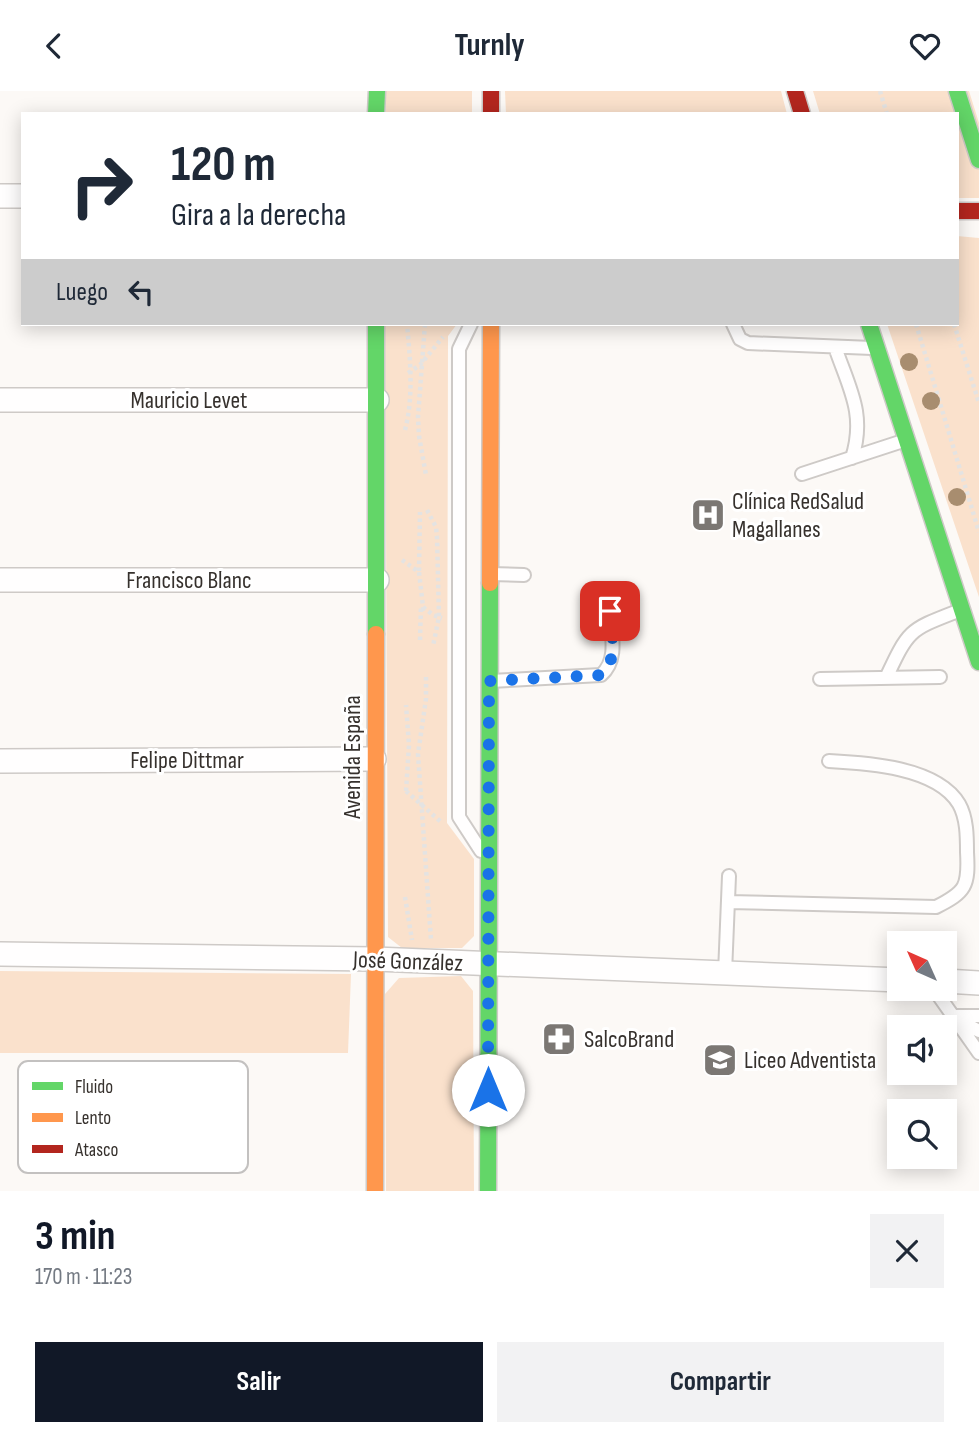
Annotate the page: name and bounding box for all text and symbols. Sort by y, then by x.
text: Turnly [454,26,525,65]
icon: back [35,27,73,65]
icon: heart [906,27,944,65]
text: 120 m [171,136,276,195]
icon: right [56,140,147,231]
text: Gira a la derecha [171,196,346,235]
icon: left [122,273,160,311]
text: Luego [56,277,108,308]
street label: Mauricio Levet [131,386,247,415]
place label: Clínica RedSalud Magallanes [732,487,864,544]
hospital icon: Clínica RedSalud Magallanes [689,496,727,534]
street label: Francisco Blanc [126,566,252,595]
pin [580,581,640,641]
icon: arrive [591,592,629,630]
street label: Avenida España [338,695,367,820]
street label: Felipe Dittmar [130,746,244,775]
north arrow [887,931,957,1001]
map controls [887,931,957,1169]
street label: José González [352,945,464,978]
button: sound [887,1015,957,1085]
pharmacy icon: SalcoBrand [540,1020,578,1058]
place label: SalcoBrand [584,1025,674,1054]
school or university icon: Liceo Adventista [701,1041,739,1079]
place label: Liceo Adventista [744,1046,876,1075]
position arrow [451,1053,525,1127]
legend [18,1061,248,1173]
text: Fluido [75,1076,113,1099]
button: search [887,1099,957,1169]
text: Lento [75,1107,111,1130]
text: Atasco [74,1139,118,1162]
text: 3 min [35,1211,115,1262]
button: close [870,1214,944,1288]
text: 170 m · 11:23 [35,1263,132,1291]
button: Salir [35,1342,483,1422]
button: Compartir [497,1342,944,1422]

